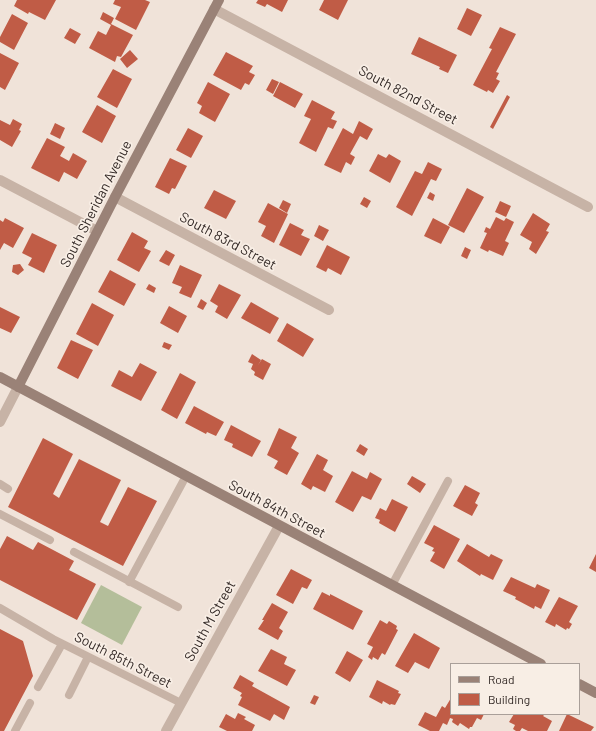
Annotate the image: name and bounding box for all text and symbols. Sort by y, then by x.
street label: South 82nd Street [356,62,460,128]
street label: South Sheridan Avenue [57,138,135,270]
street label: South 83rd Street [177,208,279,274]
street label: South 84th Street [226,476,328,542]
street label: South M Street [181,578,239,664]
street label: South 85th Street [72,628,174,692]
legend [450,663,580,715]
text: Road [488,672,515,686]
text: Building [488,692,530,706]

